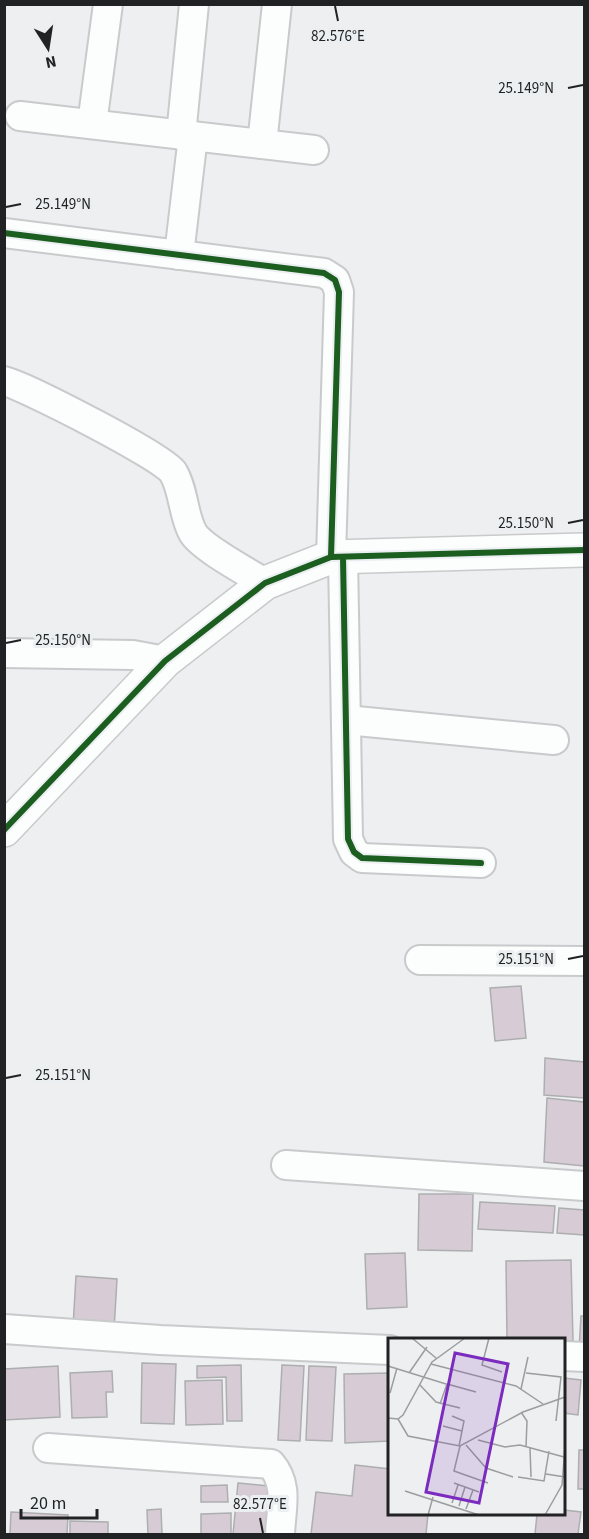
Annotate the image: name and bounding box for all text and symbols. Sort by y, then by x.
north arrow [18,18,78,78]
text: 82.576°E [311,26,365,47]
text: N [43,50,58,74]
text: 25.149°N [498,78,554,99]
text: 25.149°N [35,194,91,215]
text: 25.150°N [498,513,554,534]
text: 25.150°N [35,630,91,651]
text: 25.151°N [498,949,554,970]
text: 25.151°N [35,1065,91,1086]
inset map [388,1338,565,1515]
scale bar [21,1482,98,1520]
text: 20 m [30,1491,66,1516]
text: 82.577°E [233,1494,287,1515]

